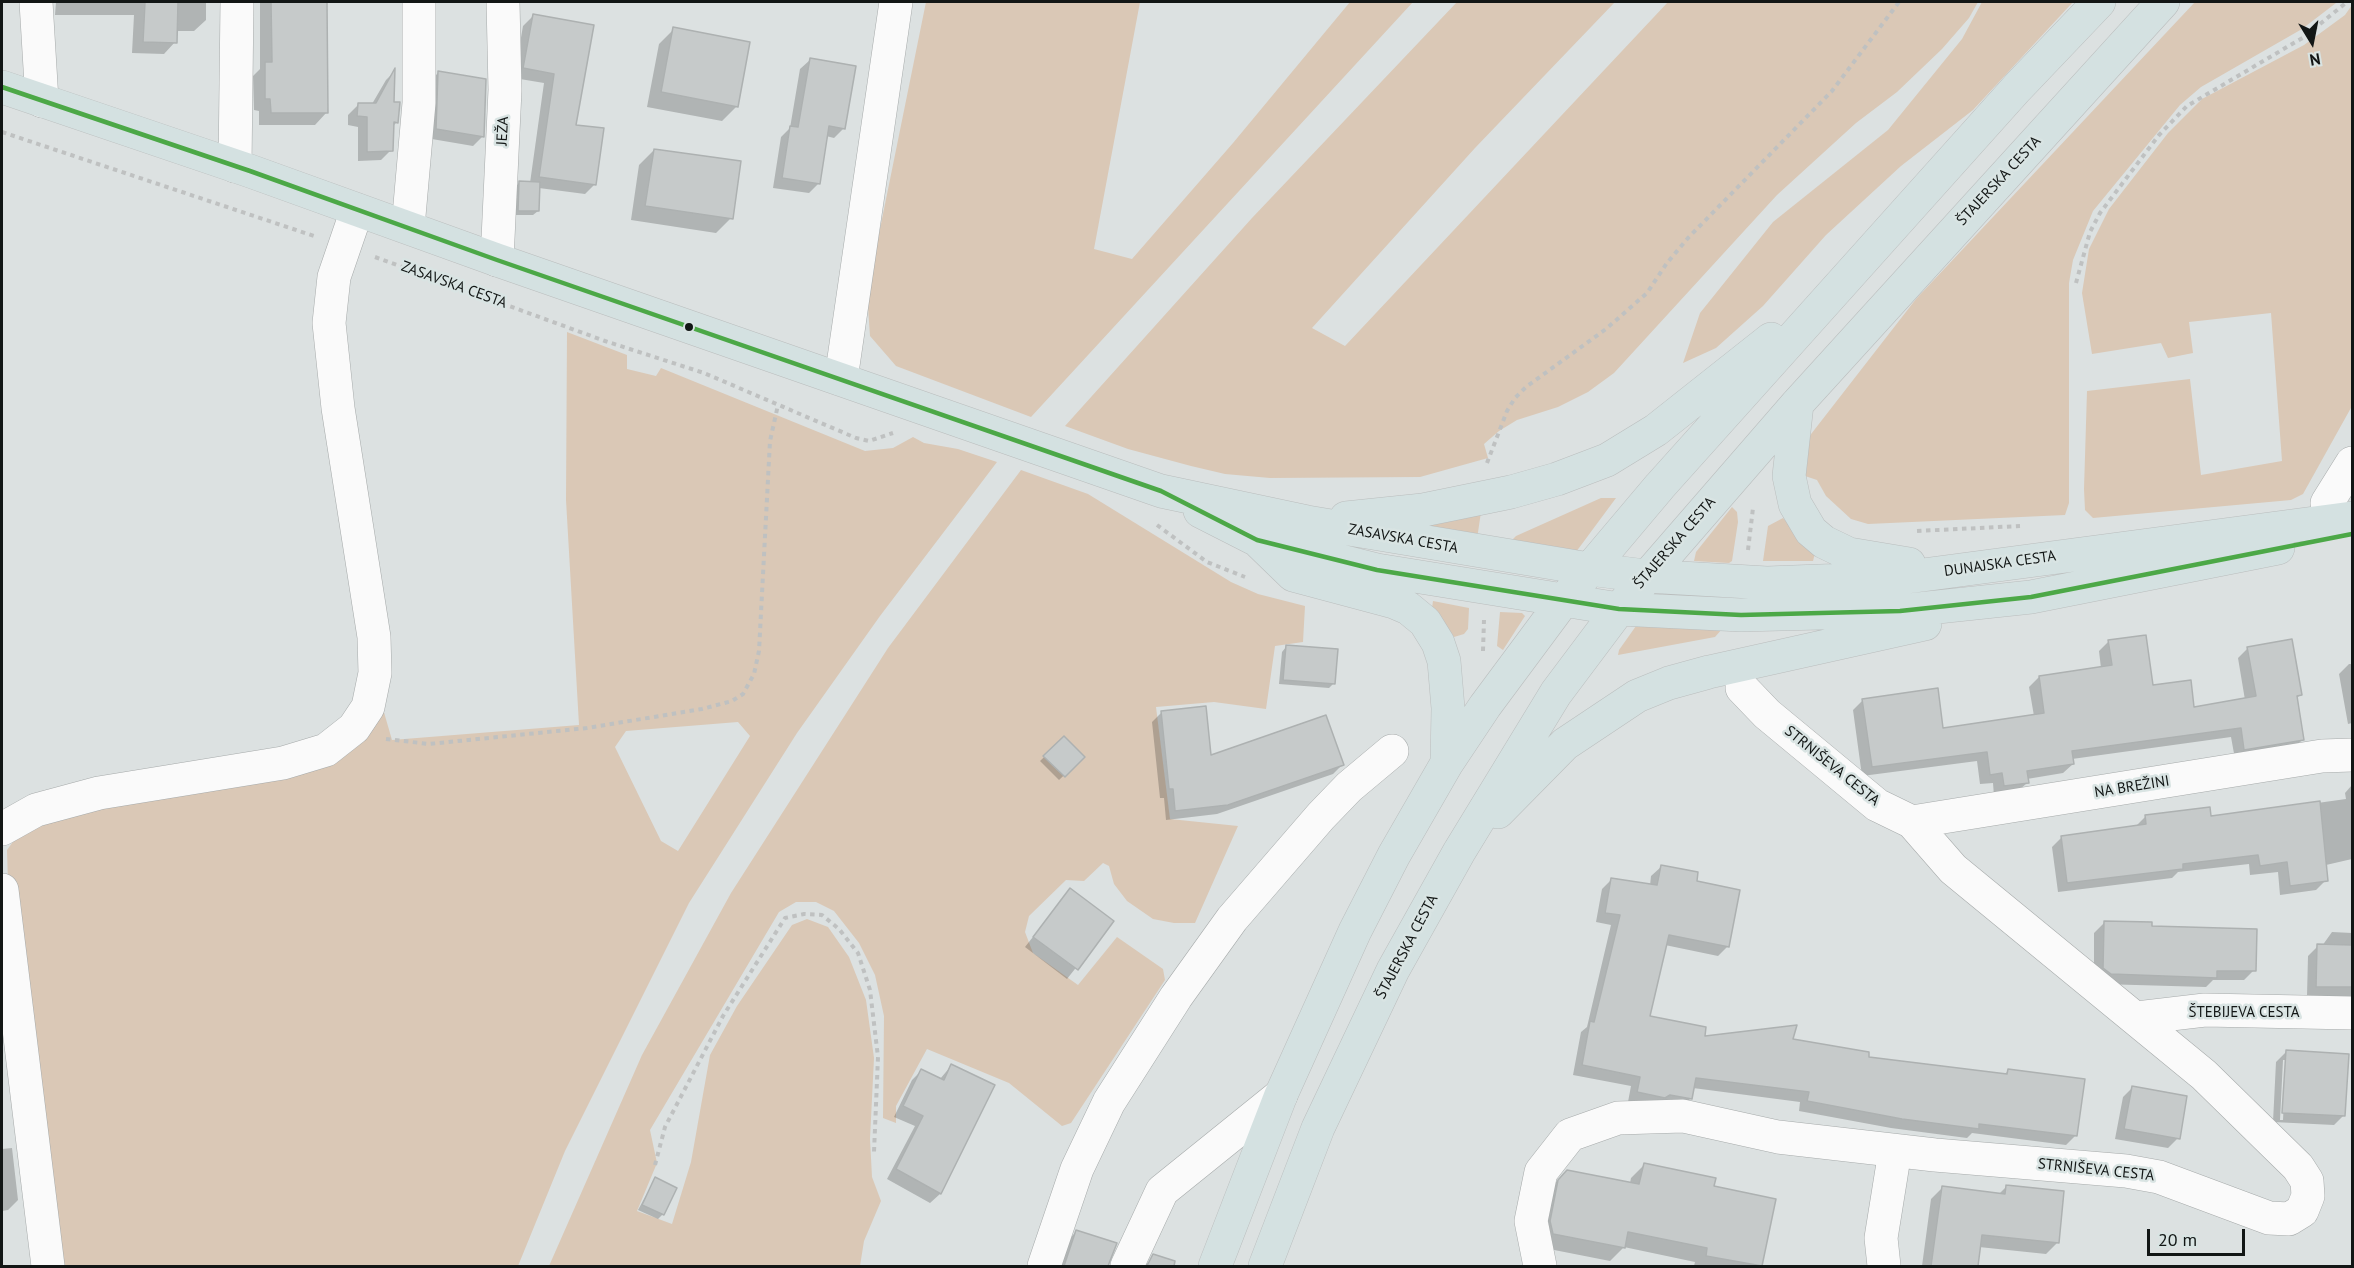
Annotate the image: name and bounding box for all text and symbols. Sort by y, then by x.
north arrow [2282,12,2342,72]
text: N [2308,49,2322,70]
street label: JEŽA [493,116,513,146]
street label: ŠTAJERSKA CESTA [1953,133,2045,229]
street label: ZASAVSKA CESTA [399,257,509,313]
unlabelled marker [683,321,695,333]
street label: ŠTAJERSKA CESTA [1630,494,1720,592]
street label: ZASAVSKA CESTA [1347,520,1459,558]
street label: DUNAJSKA CESTA [1943,547,2057,581]
street label: STRNIŠEVA CESTA [1781,722,1883,810]
street label: NA BREŽINI [2093,772,2171,802]
street label: ŠTAJERSKA CESTA [1372,892,1442,1002]
street label: ŠTEBIJEVA CESTA [2188,1004,2300,1022]
street label: STRNIŠEVA CESTA [2037,1155,2155,1185]
scale bar [2150,1217,2248,1255]
text: 20 m [2158,1228,2197,1251]

